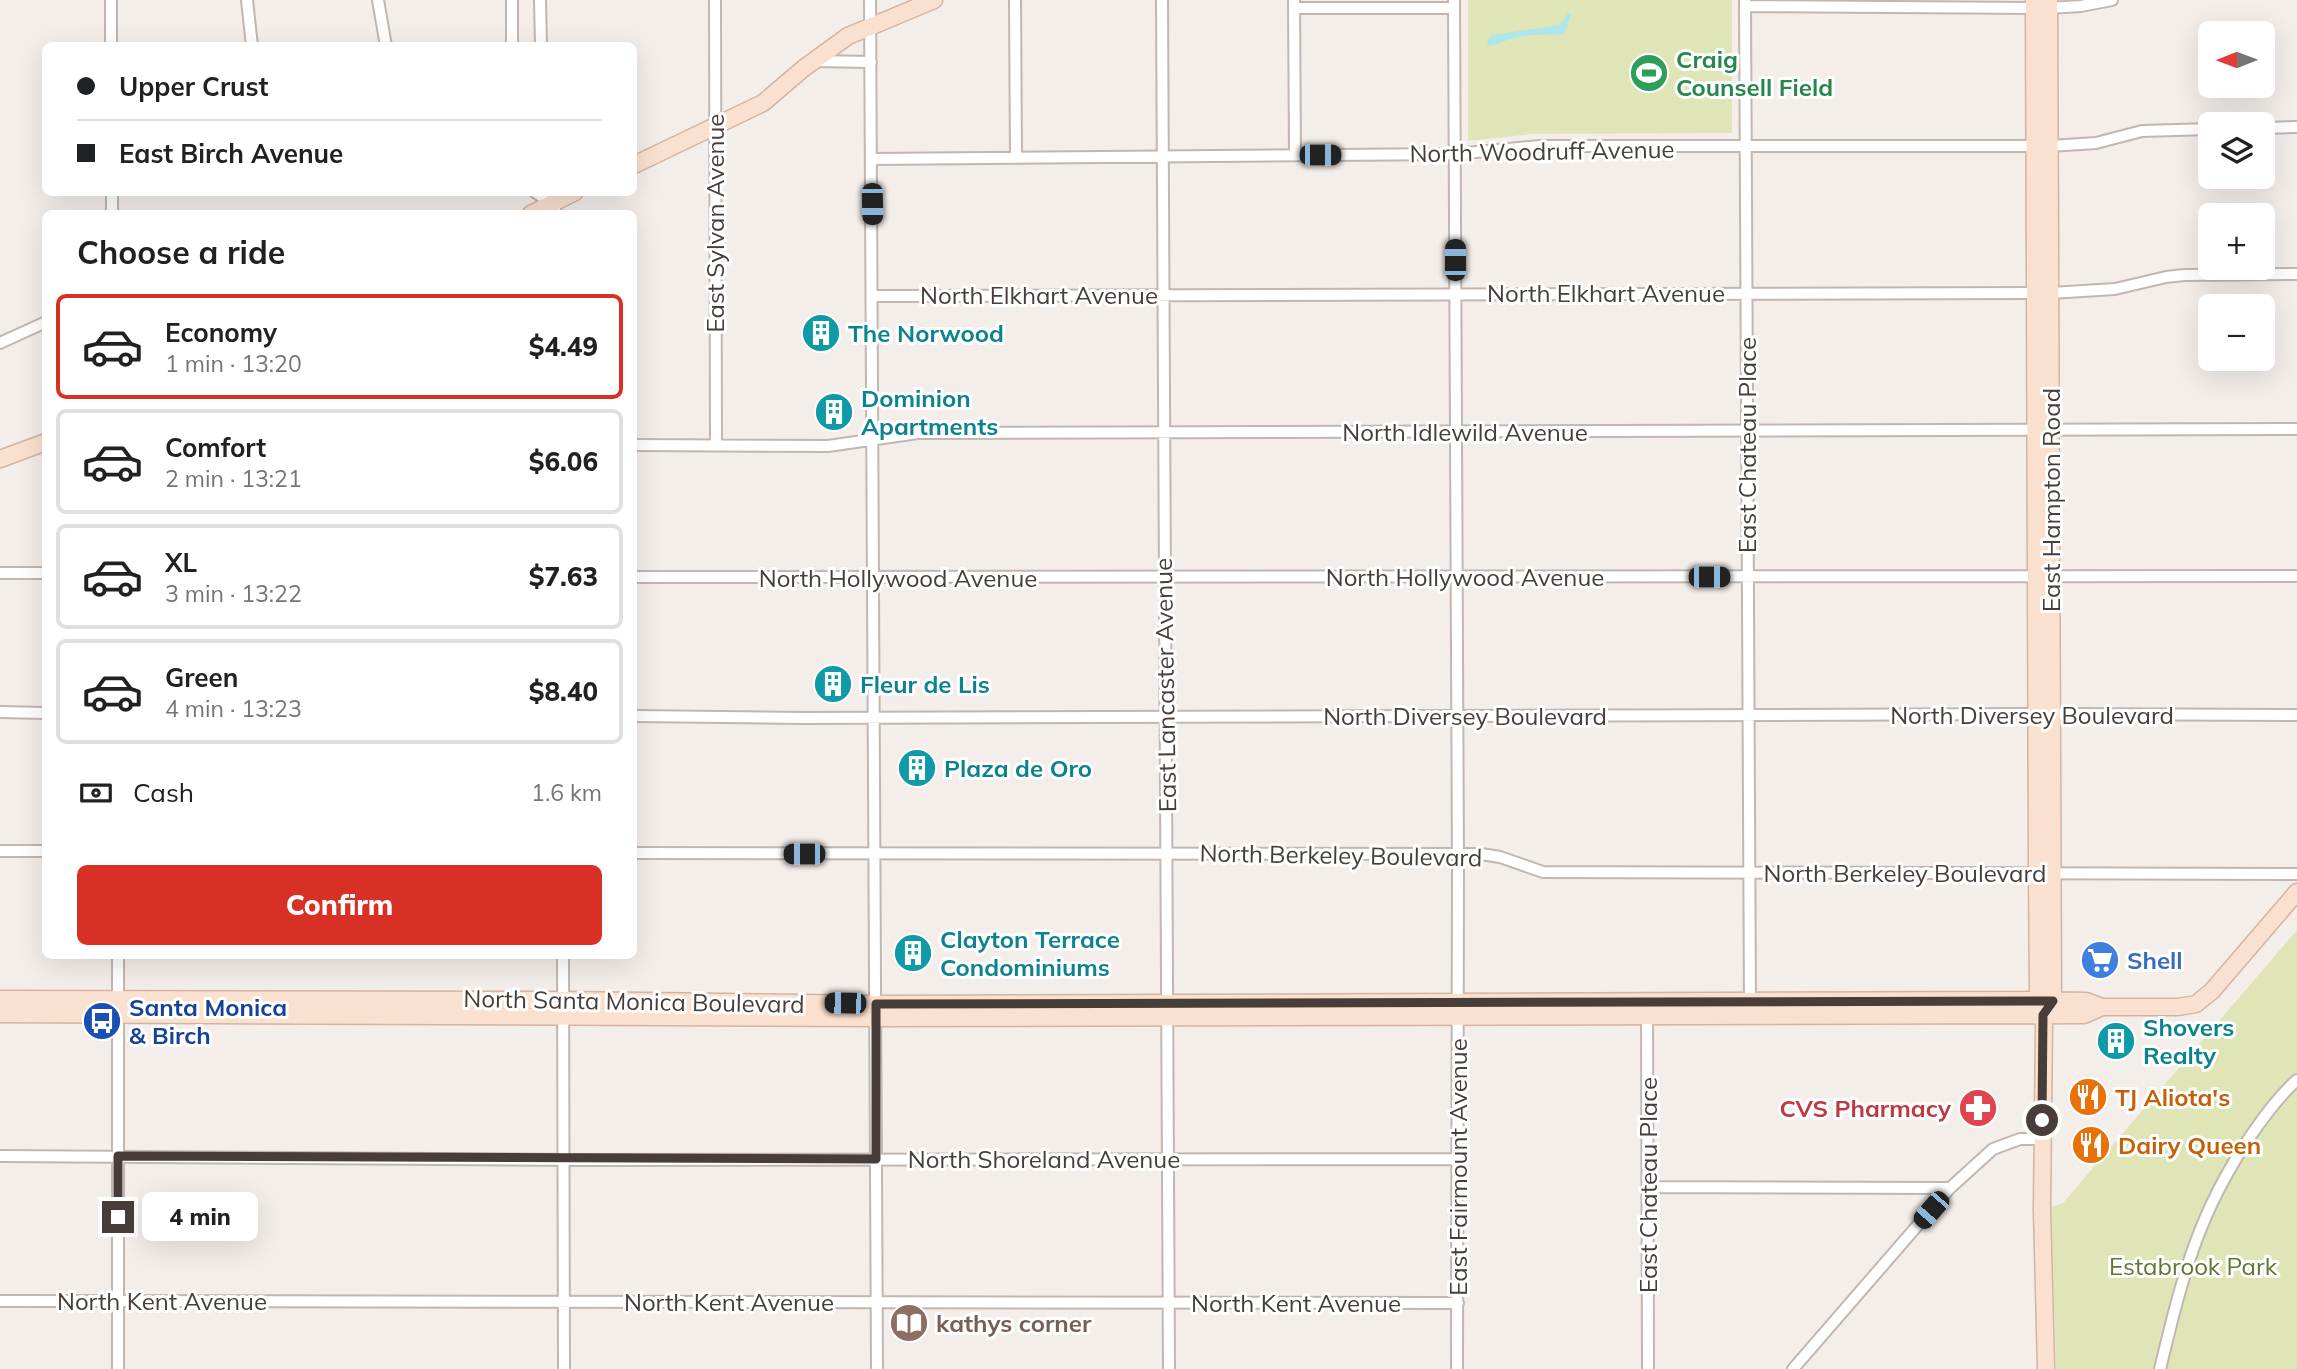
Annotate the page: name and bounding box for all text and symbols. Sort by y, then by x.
north arrow [2198,21,2275,98]
map controls [2198,21,2275,371]
place label: Craig Counsell Field [1676,44,1833,102]
sports icon: Craig Counsell Field [1628,52,1670,94]
text: Upper Crust [119,70,268,103]
button: layers [2198,112,2275,189]
street label: East Sylvan Avenue [700,114,730,332]
street label: North Woodruff Avenue [1409,134,1675,168]
text: East Birch Avenue [119,137,343,170]
car [1300,145,1342,166]
car [862,183,883,225]
button: + [2198,203,2275,280]
text: Choose a ride [77,232,285,272]
car [1445,239,1466,281]
street label: North Elkhart Avenue [1487,278,1725,308]
street label: North Elkhart Avenue [920,280,1158,310]
button: − [2198,294,2275,371]
building icon: The Norwood [800,312,842,354]
icon: car [81,315,144,378]
text: Economy [165,316,277,349]
place label: The Norwood [848,318,1004,348]
text: $4.49 [529,330,598,363]
street label: East Chateau Place [1732,337,1762,553]
text: 1 min · 13:20 [165,349,302,378]
place label: Dominion Apartments [861,383,998,441]
street label: East Hampton Road [2036,388,2066,612]
building icon: Dominion Apartments [813,391,855,433]
street label: North Idlewild Avenue [1342,417,1588,447]
icon: car [81,430,144,493]
text: Comfort [165,431,266,464]
text: $6.06 [529,445,598,478]
text: 2 min · 13:21 [165,464,302,493]
icon: car [81,545,144,608]
text: XL [165,546,197,579]
street label: East Lancaster Avenue [1148,558,1182,812]
text: $7.63 [529,560,598,593]
street label: North Hollywood Avenue [1326,562,1604,592]
street label: North Hollywood Avenue [759,563,1037,593]
car [1689,567,1731,588]
text: 3 min · 13:22 [165,579,302,608]
icon: car [81,660,144,723]
text: Green [165,661,238,694]
building icon: Fleur de Lis [812,663,854,705]
place label: Fleur de Lis [860,669,990,699]
text: $8.40 [529,675,598,708]
text: 4 min · 13:23 [165,694,302,723]
street label: North Diversey Boulevard [1890,700,2174,730]
street label: North Diversey Boulevard [1323,701,1607,731]
building icon: Plaza de Oro [896,747,938,789]
place label: Plaza de Oro [944,753,1092,783]
icon: cash [77,774,115,812]
text: Cash [133,776,194,809]
text: 1.6 km [531,778,602,807]
street label: North Berkeley Boulevard [1199,838,1483,872]
car [784,844,826,865]
street label: North Berkeley Boulevard [1764,858,2046,888]
button: Confirm [77,865,602,945]
place label: Clayton Terrace Condominiums [940,924,1120,982]
building icon: Clayton Terrace Condominiums [892,932,934,974]
supermarket icon: Shell [2079,939,2121,981]
place label: Shell [2127,945,2183,975]
street label: North Santa Monica Boulevard [463,983,805,1019]
place label: Santa Monica & Birch [129,992,287,1050]
car [824,992,867,1014]
bus stop icon: Santa Monica & Birch [81,1000,123,1042]
place label: Shovers Realty [2143,1012,2234,1070]
building icon: Shovers Realty [2095,1020,2137,1062]
street label: East Fairmount Avenue [1443,1038,1473,1296]
restaurant icon: TJ Aliota's [2067,1076,2109,1118]
street label: East Chateau Place [1633,1077,1663,1293]
place label: TJ Aliota's [2115,1082,2230,1112]
pharmacy icon: CVS Pharmacy [1957,1087,1999,1129]
place label: CVS Pharmacy [1779,1093,1952,1123]
route start [2026,1104,2058,1136]
restaurant icon: Dairy Queen [2070,1124,2112,1166]
place label: Dairy Queen [2118,1130,2261,1160]
street label: North Shoreland Avenue [908,1144,1180,1174]
car [1910,1187,1953,1233]
callout: 4 min [142,1192,258,1242]
route end [102,1201,134,1233]
text: 4 min [169,1202,231,1231]
park label: Estabrook Park [2109,1251,2278,1281]
street label: North Kent Avenue [57,1286,267,1316]
street label: North Kent Avenue [624,1287,834,1317]
street label: North Kent Avenue [1191,1288,1401,1318]
library icon: kathys corner [888,1302,930,1344]
place label: kathys corner [936,1308,1092,1338]

